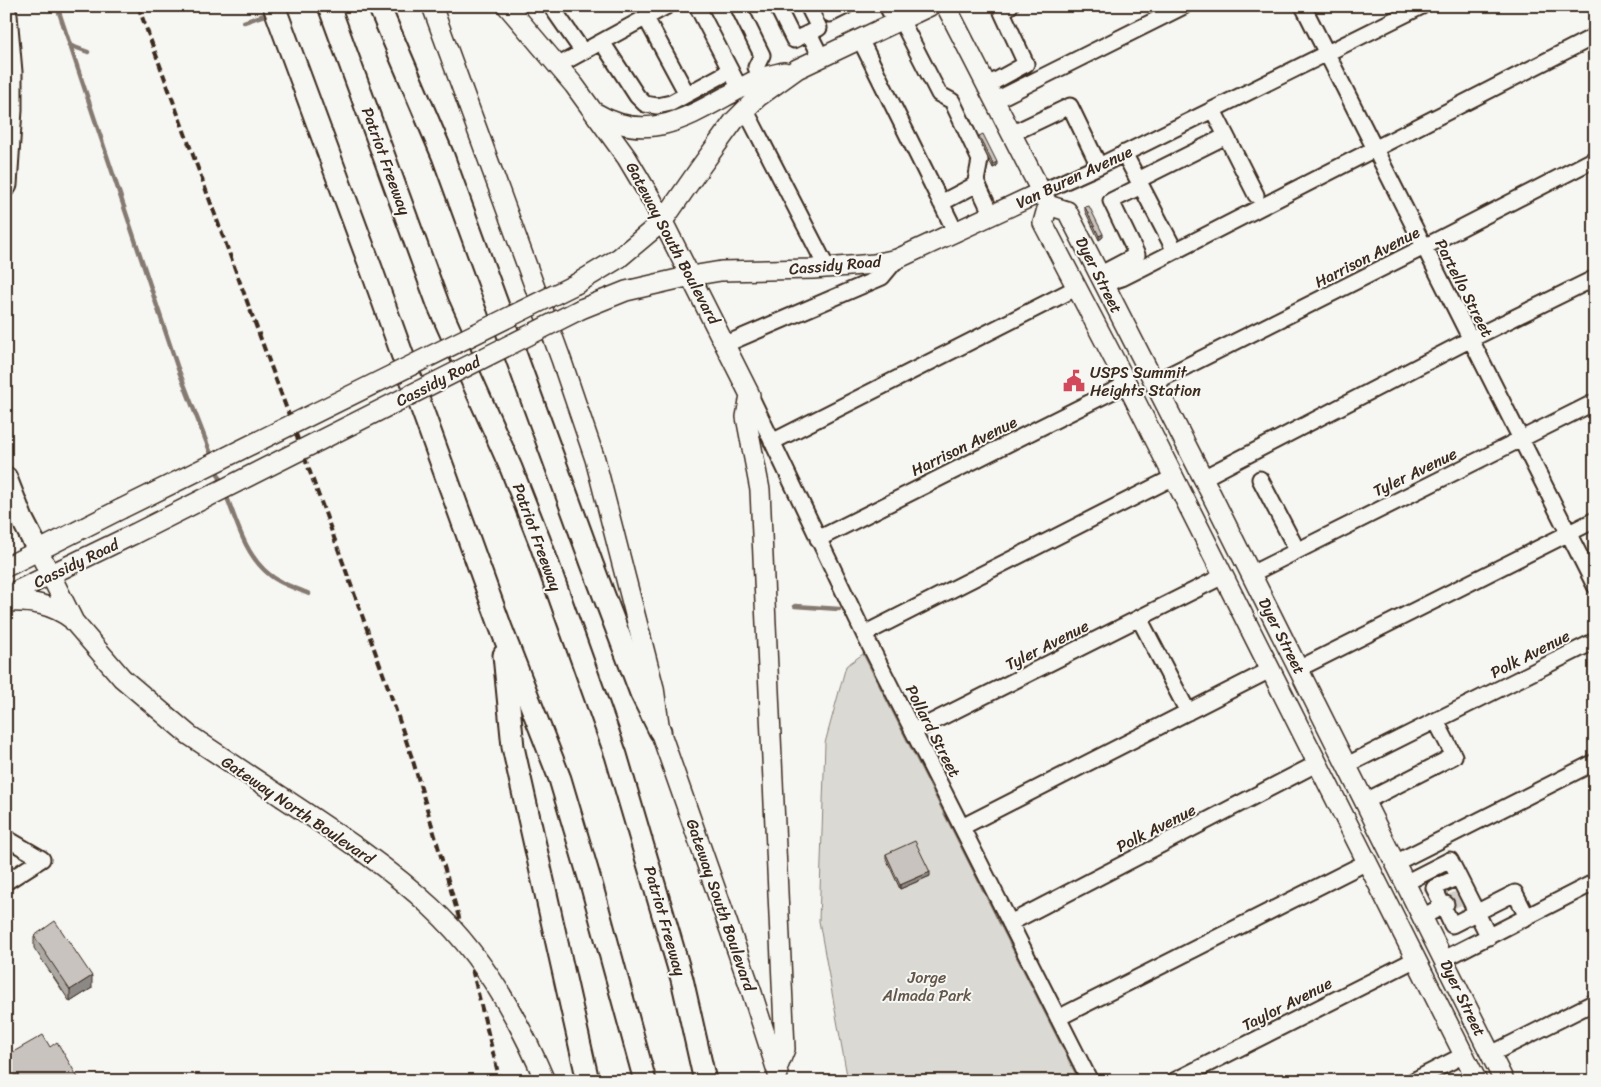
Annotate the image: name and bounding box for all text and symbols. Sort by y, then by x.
street label: Patriot Freeway [353,103,419,220]
street label: Van Buren Avenue [1011,137,1138,217]
street label: Gateway South Boulevard [618,156,729,331]
street label: Harrison Avenue [1309,218,1425,296]
street label: Dyer Street [1067,232,1131,318]
street label: Partello Street [1427,233,1501,343]
street label: Cassidy Road [788,246,884,283]
street label: Cassidy Road [390,346,487,415]
place label: USPS Summit Heights Station [1090,358,1201,405]
public building icon: USPS Summit Heights Station [1061,368,1087,394]
street label: Harrison Avenue [906,408,1022,484]
street label: Tyler Avenue [1368,439,1462,505]
street label: Patriot Freeway [504,479,570,596]
street label: Cassidy Road [28,529,125,596]
street label: Dyer Street [1250,593,1314,679]
street label: Tyler Avenue [1000,611,1094,679]
street label: Polk Avenue [1485,621,1575,687]
street label: Pollard Street [897,679,969,783]
street label: Gateway North Boulevard [215,748,382,873]
street label: Polk Avenue [1111,795,1201,861]
street label: Gateway South Boulevard [678,815,765,997]
street label: Patriot Freeway [635,863,695,980]
street label: Dyer Street [1432,954,1494,1042]
park label: Jorge Almada Park [882,963,972,1010]
street label: Taylor Avenue [1237,969,1337,1039]

